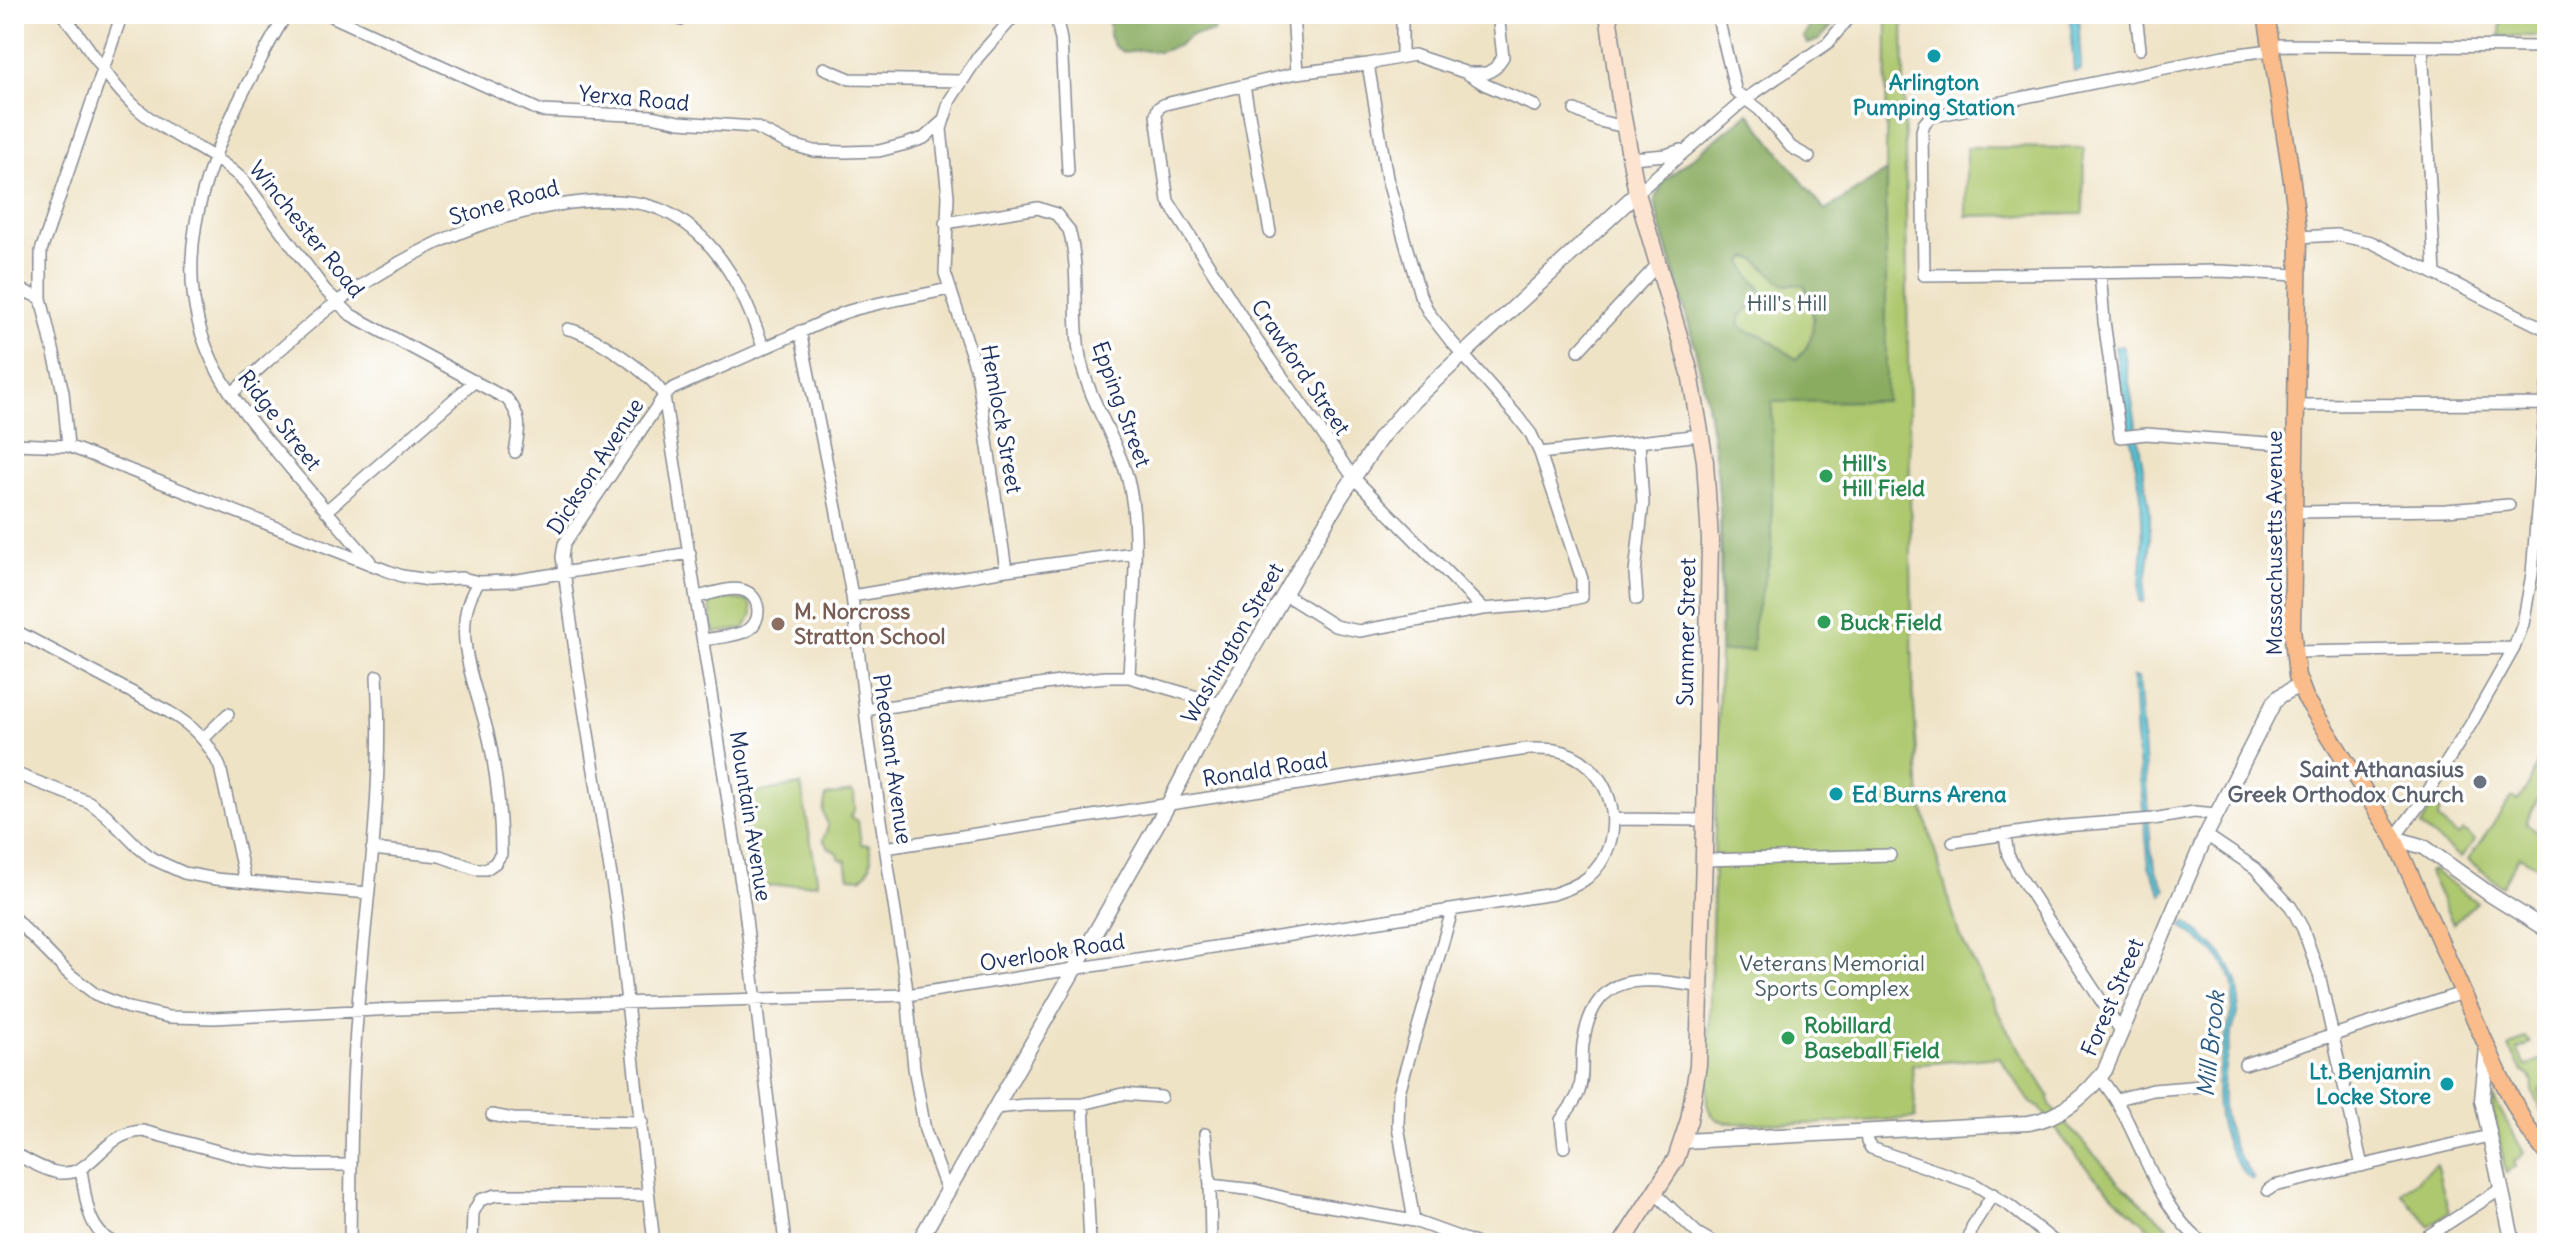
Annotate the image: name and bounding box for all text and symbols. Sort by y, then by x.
marker: Arlington Pumping Station [1925,47,1943,65]
place label: Arlington Pumping Station [1853,68,2015,121]
street label: Yerxa Road [577,79,691,117]
street label: Winchester Road [243,155,371,303]
street label: Stone Road [446,173,562,231]
park label: Hill's Hill [1747,289,1827,317]
street label: Crawford Street [1245,294,1357,440]
street label: Epping Street [1086,337,1158,471]
street label: Hemlock Street [975,342,1029,496]
street label: Ridge Street [232,364,328,476]
street label: Dickson Avenue [540,393,650,539]
street label: Massachusetts Avenue [2260,430,2288,656]
place label: Hill's Hill Field [1842,449,1925,502]
marker: Hill's Hill Field [1817,467,1835,485]
street label: Washington Street [1175,558,1289,728]
street label: Summer Street [1671,558,1701,706]
place label: M. Norcross Stratton School [794,597,946,650]
place label: Buck Field [1840,608,1942,636]
marker: Buck Field [1815,613,1833,631]
marker: M. Norcross Stratton School [769,615,787,633]
street label: Pheasant Avenue [867,672,919,846]
street label: Mountain Avenue [724,729,778,903]
street label: Ronald Road [1201,745,1330,793]
place label: Saint Athanasius Greek Orthodox Church [2228,755,2464,808]
marker: Saint Athanasius Greek Orthodox Church [2471,773,2489,791]
place label: Ed Burns Arena [1852,780,2007,808]
marker: Ed Burns Arena [1827,785,1845,803]
street label: Overlook Road [978,927,1126,977]
street label: Forest Street [2075,934,2149,1060]
park label: Veterans Memorial Sports Complex [1739,949,1925,1002]
water label: Mill Brook [2190,988,2231,1098]
place label: Robillard Baseball Field [1804,1011,1940,1064]
marker: Robillard Baseball Field [1779,1029,1797,1047]
place label: Lt. Benjamin Locke Store [2309,1057,2431,1110]
marker: Lt. Benjamin Locke Store [2438,1075,2456,1093]

